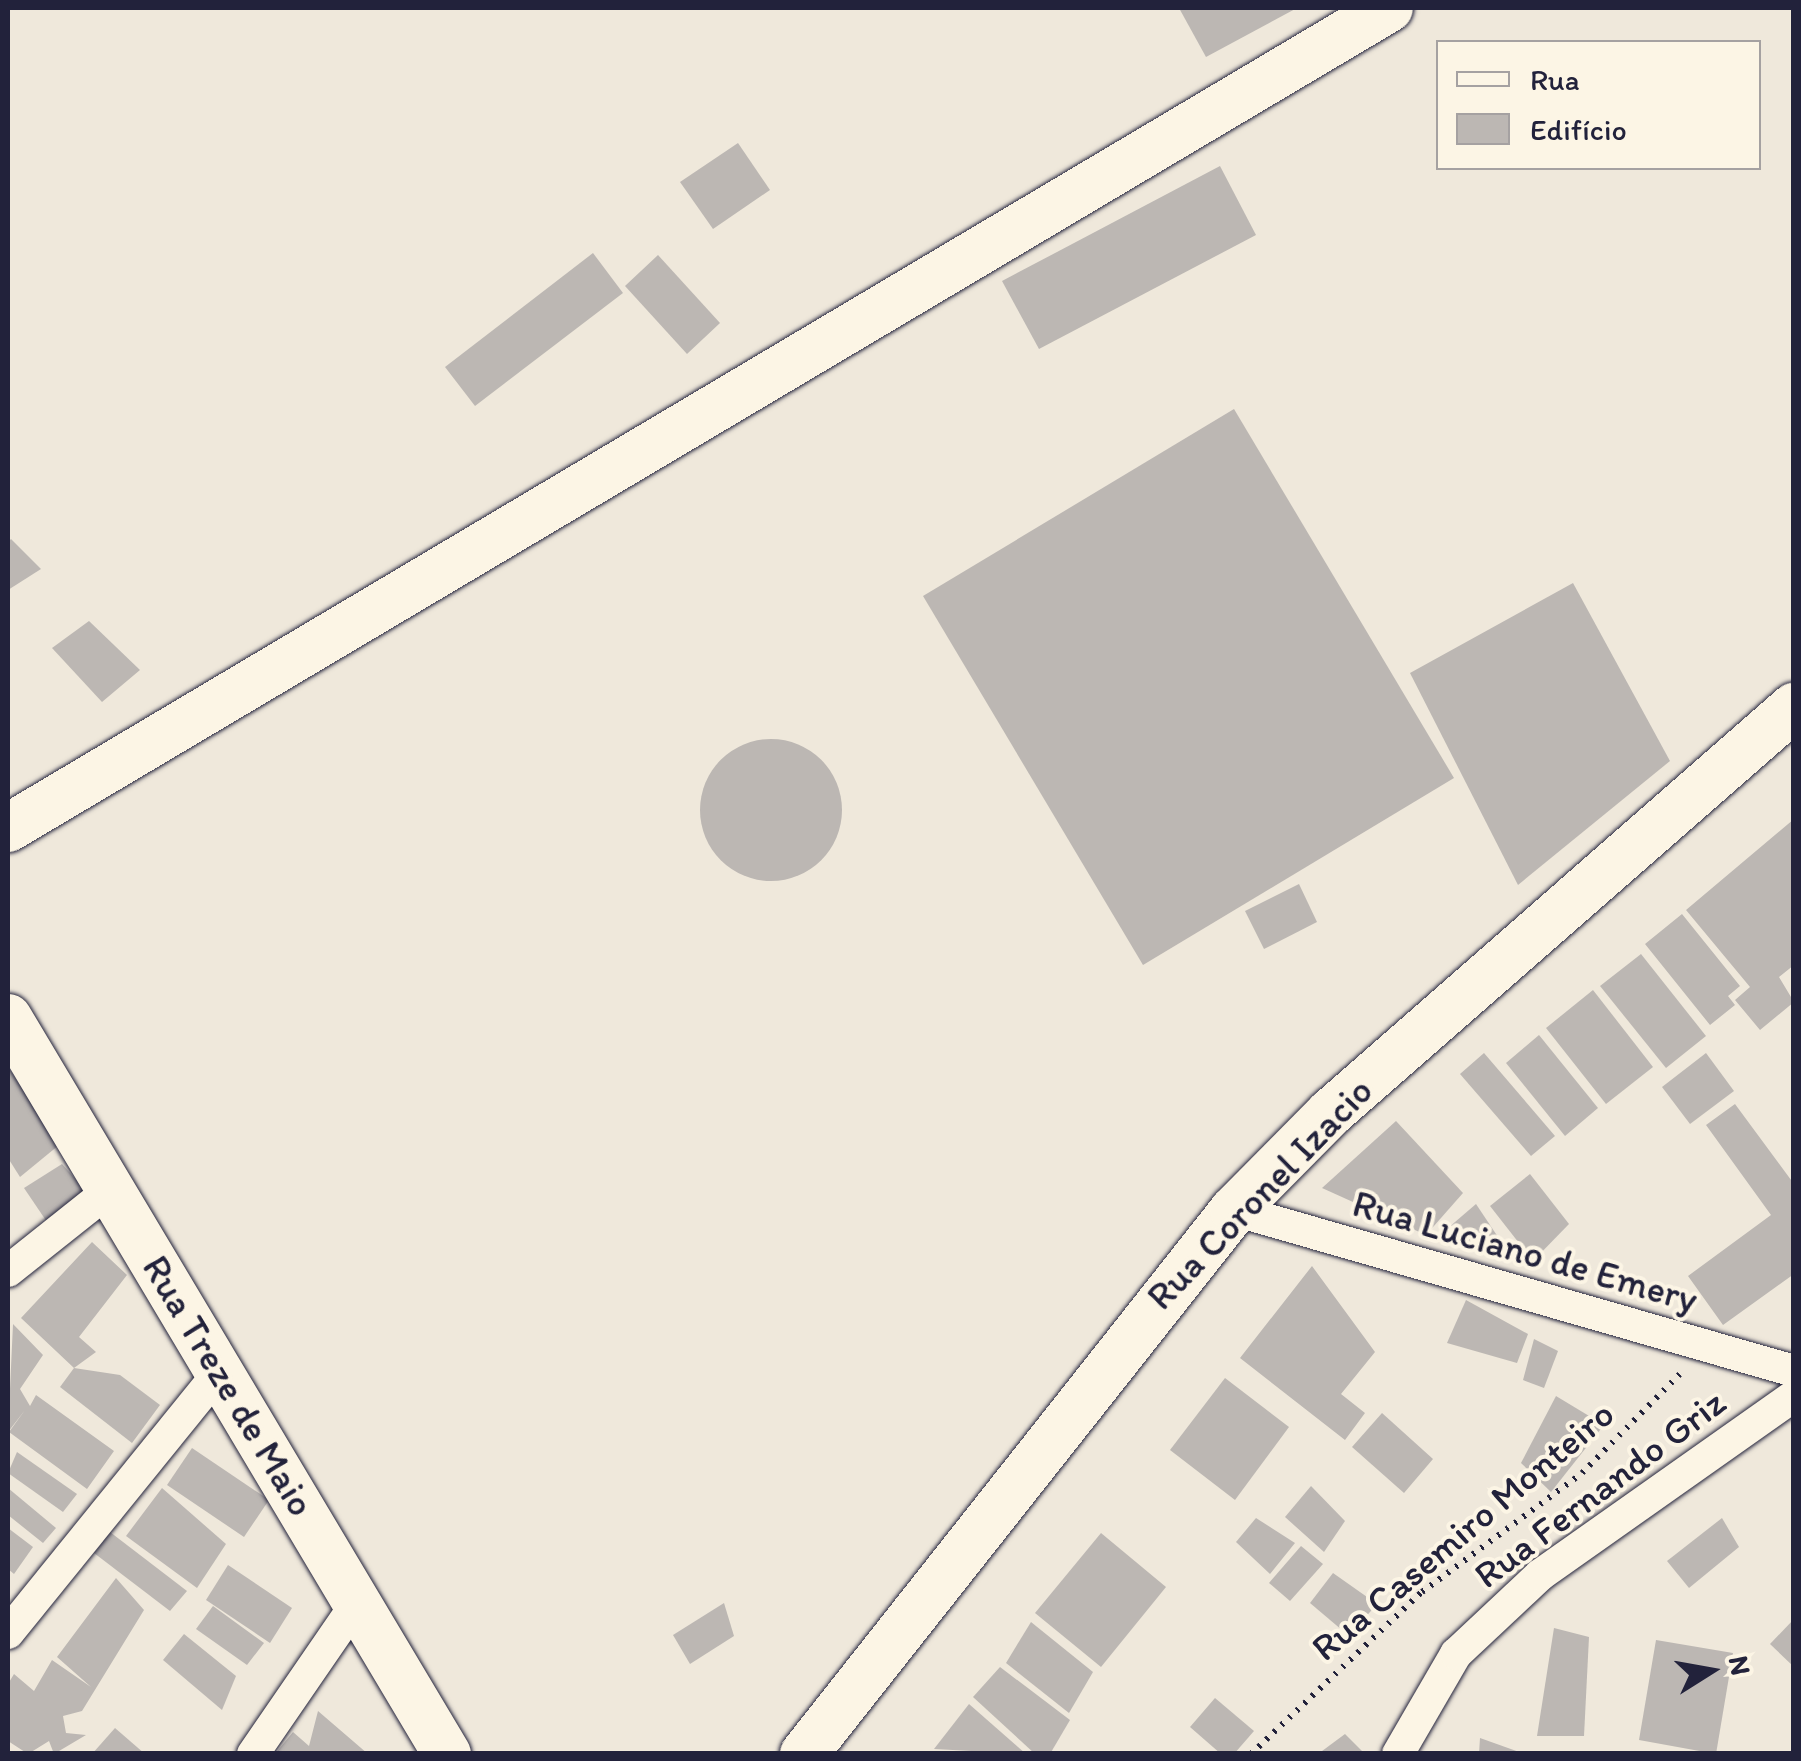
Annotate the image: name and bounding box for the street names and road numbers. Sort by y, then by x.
street label: Rua Coronel Izacio [1138,1068,1382,1320]
street label: Rua Luciano de Emery [1347,1181,1703,1323]
street label: Rua Treze de Maio [133,1249,323,1523]
street label: Rua Fernando Griz [1466,1380,1734,1598]
street label: Rua Casemiro Monteiro [1302,1391,1624,1671]

